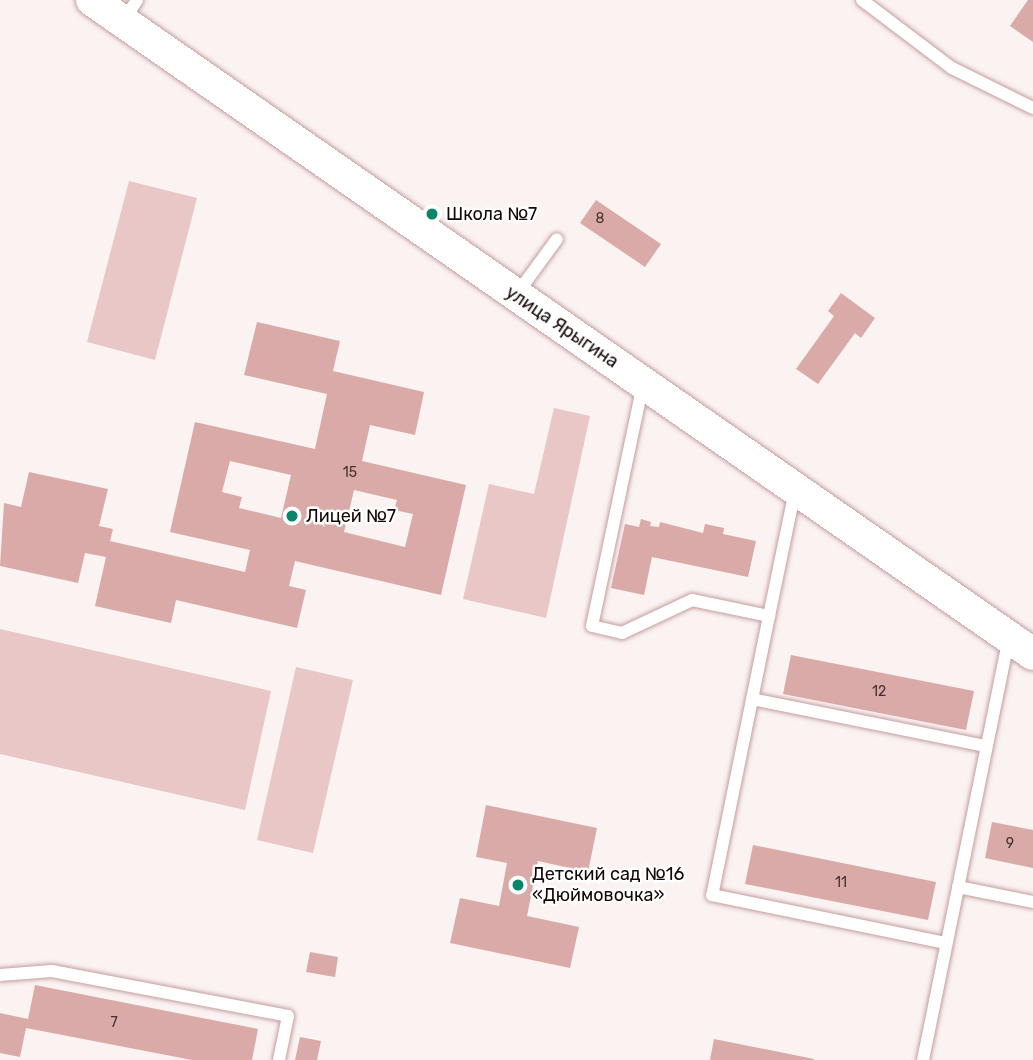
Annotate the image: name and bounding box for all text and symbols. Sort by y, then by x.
place label: Школа №7 [446,203,537,225]
marker: Школа №7 [424,206,440,222]
house number: 8 [596,211,604,227]
street label: улица Ярыгина [502,281,622,373]
house number: 15 [343,465,357,481]
place label: Лицей №7 [306,505,396,527]
marker: Лицей №7 [284,508,300,524]
house number: 12 [872,684,886,700]
house number: 9 [1006,836,1014,852]
place label: Детский сад №16 «Дюймовочка» [532,864,684,906]
house number: 11 [835,875,847,891]
marker: Детский сад №16 «Дюймовочка» [510,877,526,893]
house number: 7 [110,1015,118,1031]

